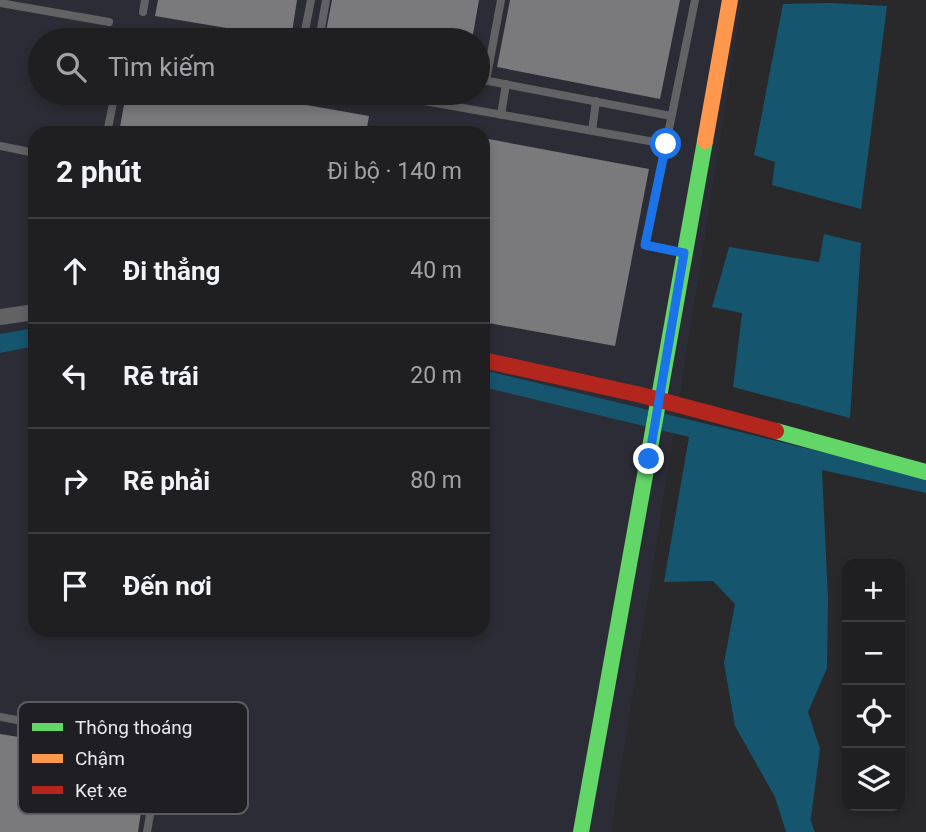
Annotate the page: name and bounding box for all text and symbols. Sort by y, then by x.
search box [28,28,490,105]
icon: search [52,48,90,86]
text: Tìm kiếm [108,52,215,82]
route start [650,128,681,159]
text: 2 phút [56,154,141,189]
text: Đi bộ · 140 m [327,158,462,185]
icon: ahead [56,252,94,290]
text: Đi thẳng [123,256,220,286]
text: 40 m [410,257,462,284]
icon: left [56,357,94,395]
text: Rẽ trái [123,361,199,391]
text: 20 m [410,362,462,389]
route end [633,443,664,474]
icon: right [56,462,94,500]
text: Rẽ phải [123,466,210,496]
text: 80 m [410,467,462,494]
map controls [842,559,905,811]
button: + [842,559,905,622]
icon: arrive [56,567,94,605]
text: Đến nơi [123,571,212,601]
button: − [842,622,905,685]
button: locate [842,685,905,748]
legend [18,702,248,814]
text: Thông thoáng [75,716,193,739]
text: Chậm [75,747,125,770]
button: layers [842,748,905,811]
text: Kẹt xe [75,779,127,802]

